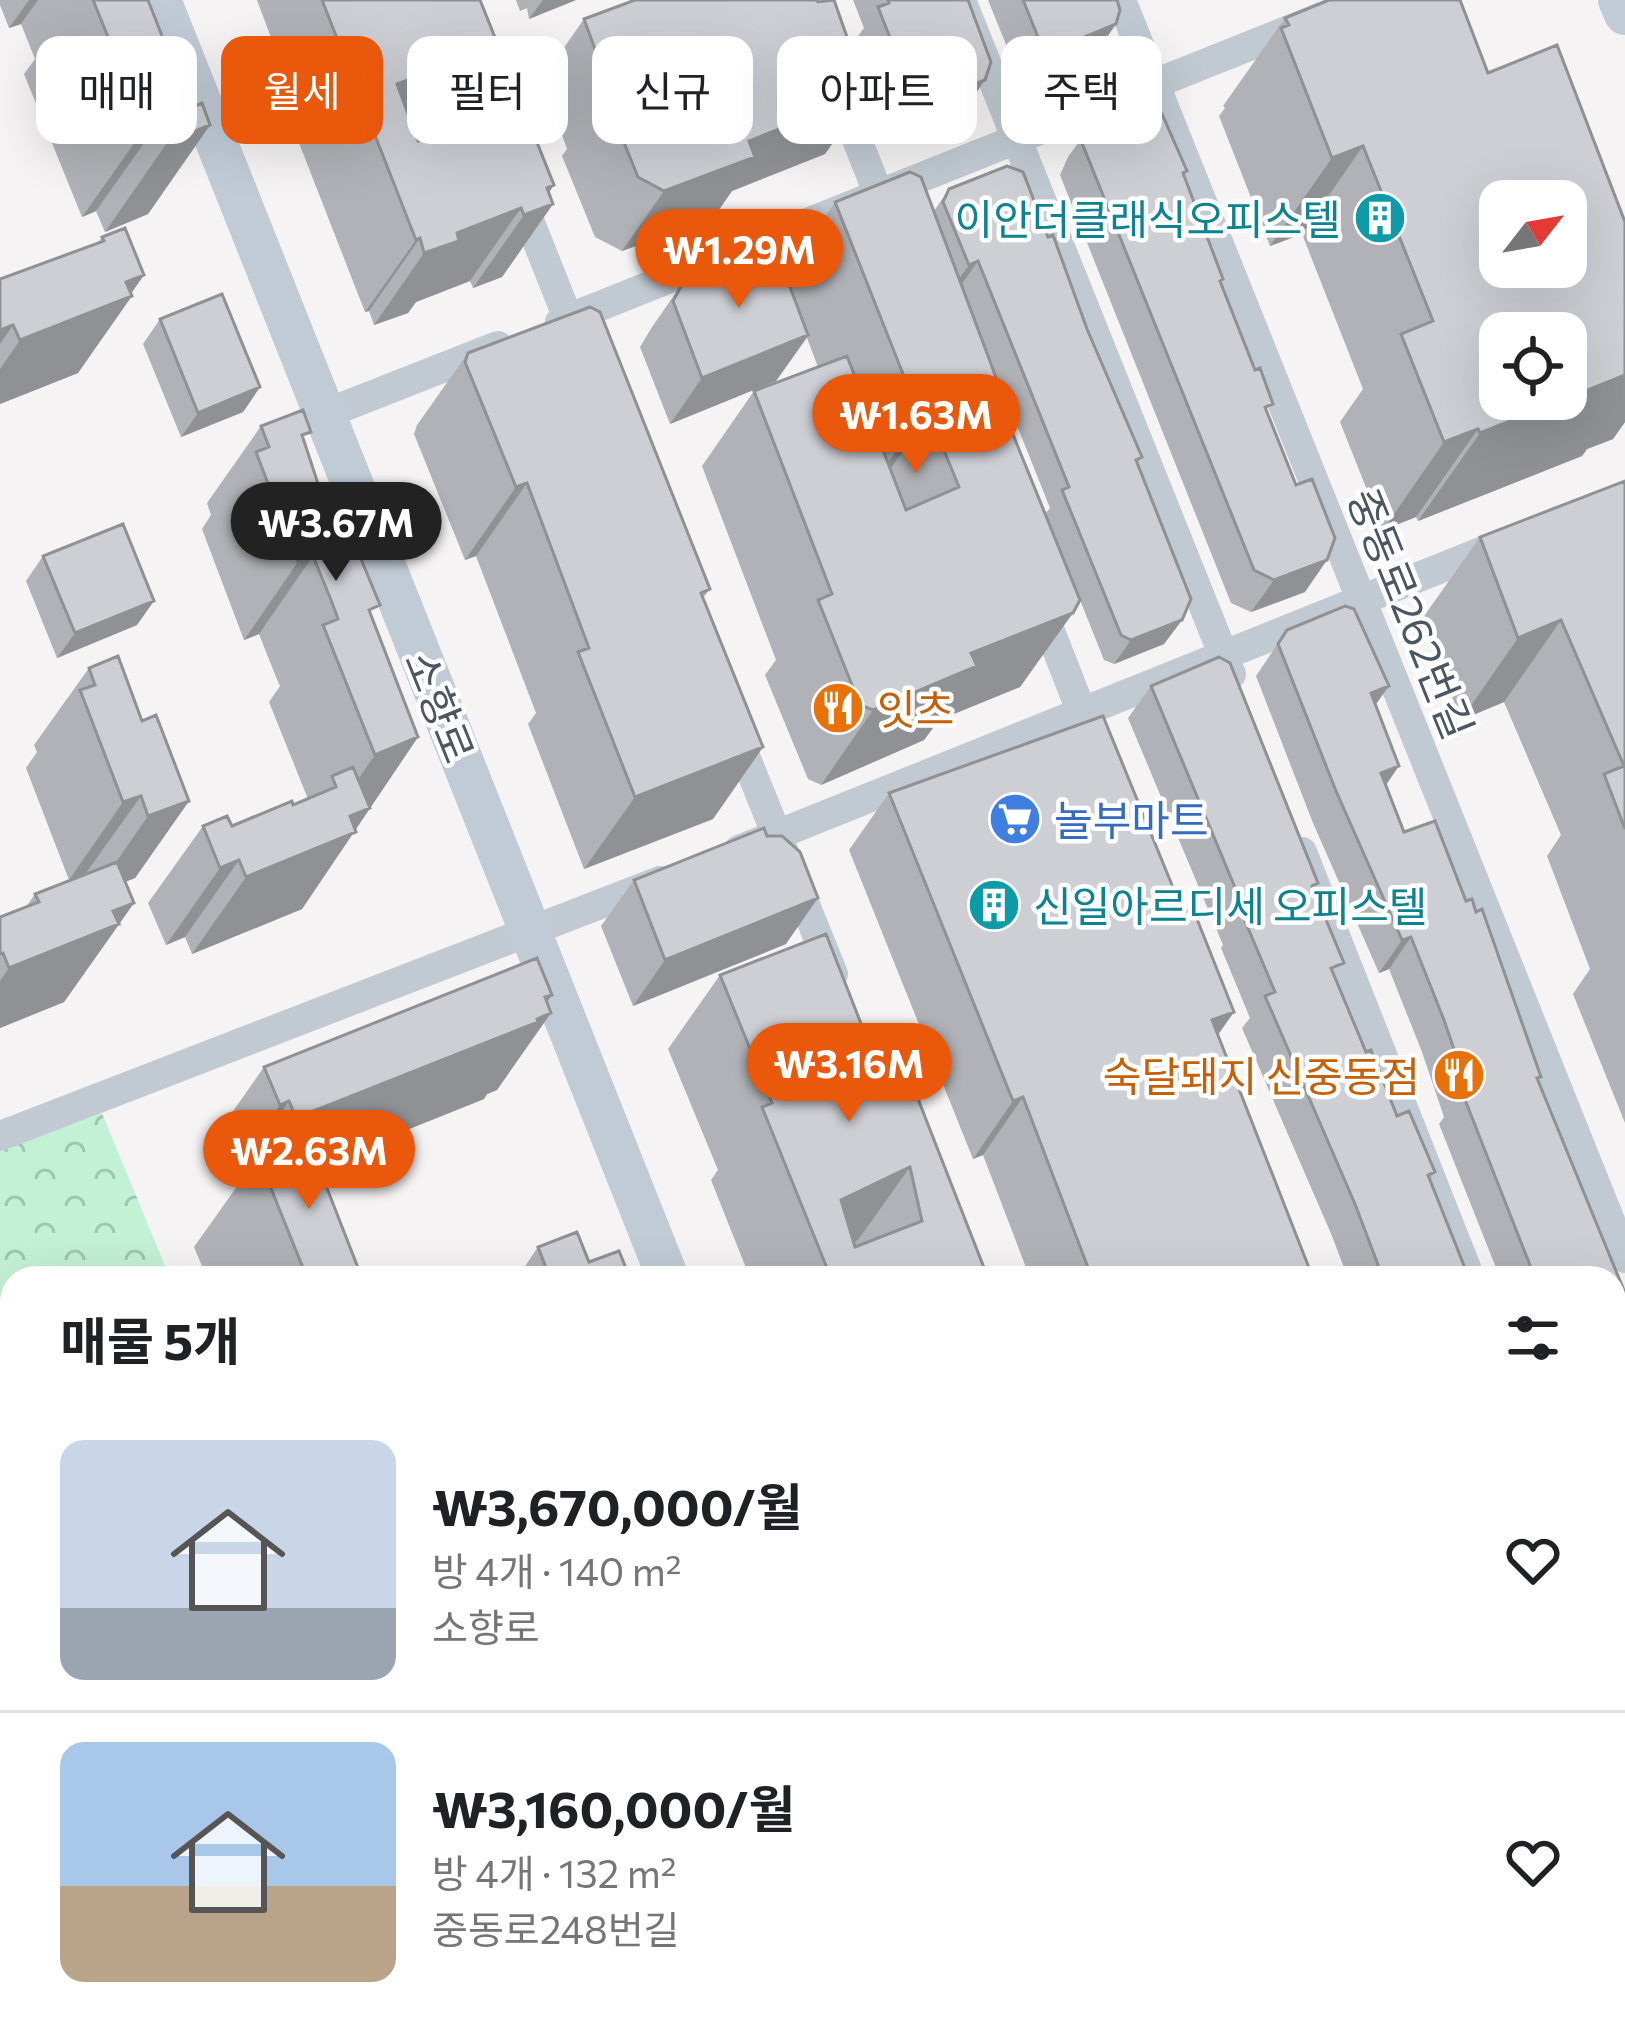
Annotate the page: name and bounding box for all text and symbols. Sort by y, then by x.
chip: 매매 [36,36,197,144]
chip: 월세 [221,36,383,144]
chip: 필터 [407,36,568,144]
chip: 신규 [592,36,753,144]
chip: 아파트 [777,36,977,144]
chip: 주택 [1001,36,1162,144]
north arrow [1479,180,1587,288]
map controls [1479,180,1587,420]
building icon: 이안더클래식오피스텔 [1352,190,1408,246]
place label: 이안더클래식오피스텔 [955,192,1341,244]
pin: ₩1.29M [641,209,837,311]
text: ₩1.29M [662,224,816,272]
button: locate [1479,312,1587,420]
pin: ₩1.63M [818,374,1014,476]
text: ₩1.63M [839,389,993,437]
street label: 중동로262번길 [1338,480,1486,746]
pin: ₩3.67M [238,482,434,584]
text: ₩3.67M [258,497,414,545]
street label: 소향로 [395,643,487,769]
restaurant icon: 잇츠 [810,680,866,736]
place label: 잇츠 [877,682,954,734]
supermarket icon: 놀부마트 [987,791,1043,847]
place label: 놀부마트 [1054,793,1209,845]
building icon: 신일아르디세 오피스텔 [966,877,1022,933]
place label: 신일아르디세 오피스텔 [1033,879,1427,931]
pin: ₩3.16M [751,1023,947,1125]
text: ₩3.16M [774,1038,924,1086]
restaurant icon: 숙달돼지 신중동점 [1431,1047,1487,1103]
place label: 숙달돼지 신중동점 [1103,1049,1420,1101]
pin: ₩2.63M [211,1110,407,1212]
text: ₩2.63M [230,1125,388,1173]
icon: filters [1500,1305,1566,1371]
text: 매물 5개 [60,1308,240,1371]
text: ₩3,670,000/월 [432,1474,803,1537]
icon: home [156,1488,300,1632]
icon: heart [1500,1527,1566,1593]
text: 방 4개 · 140 m² [432,1546,681,1594]
text: 소향로 [432,1602,540,1650]
text: ₩3,160,000/월 [432,1776,795,1839]
icon: home [156,1790,300,1934]
icon: heart [1500,1829,1566,1895]
text: 방 4개 · 132 m² [432,1848,676,1896]
text: 중동로248번길 [432,1904,679,1952]

